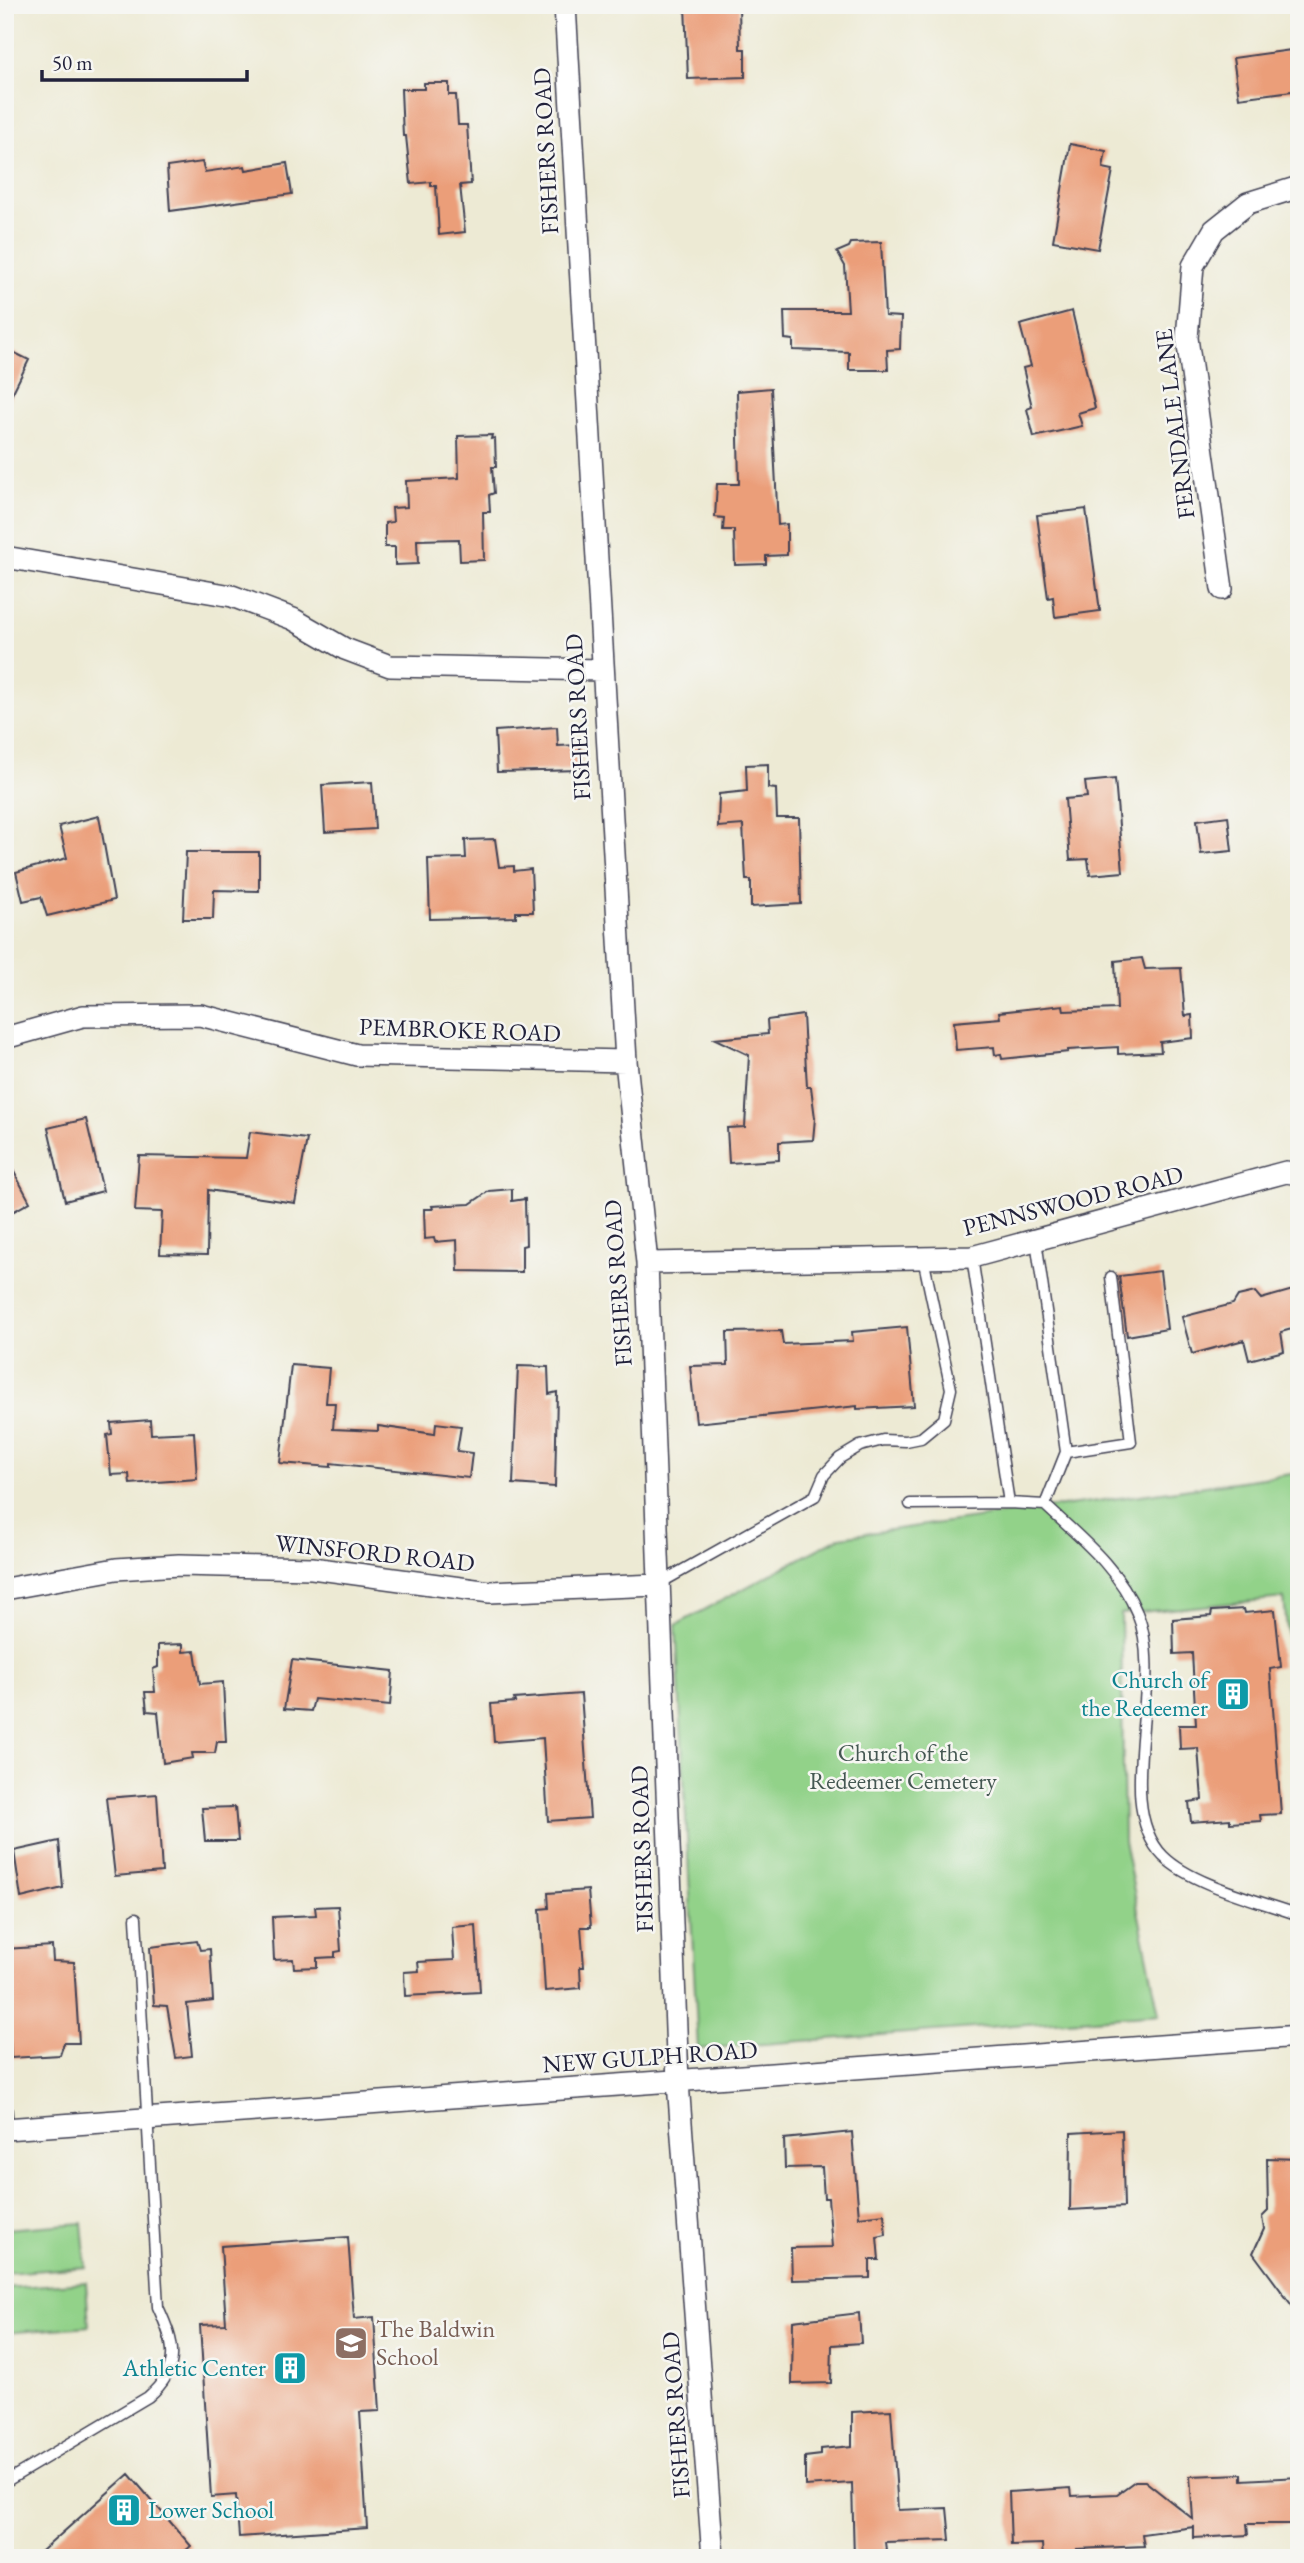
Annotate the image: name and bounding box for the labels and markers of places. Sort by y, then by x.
place label: Church of the Redeemer [1081,1664,1211,1723]
building icon: Church of the Redeemer [1214,1675,1252,1713]
place label: The Baldwin School [376,2313,495,2372]
school or university icon: The Baldwin School [332,2324,370,2362]
building icon: Athletic Center [271,2349,309,2387]
place label: Athletic Center [121,2352,266,2383]
building icon: Lower School [105,2491,143,2529]
place label: Lower School [148,2494,274,2525]

